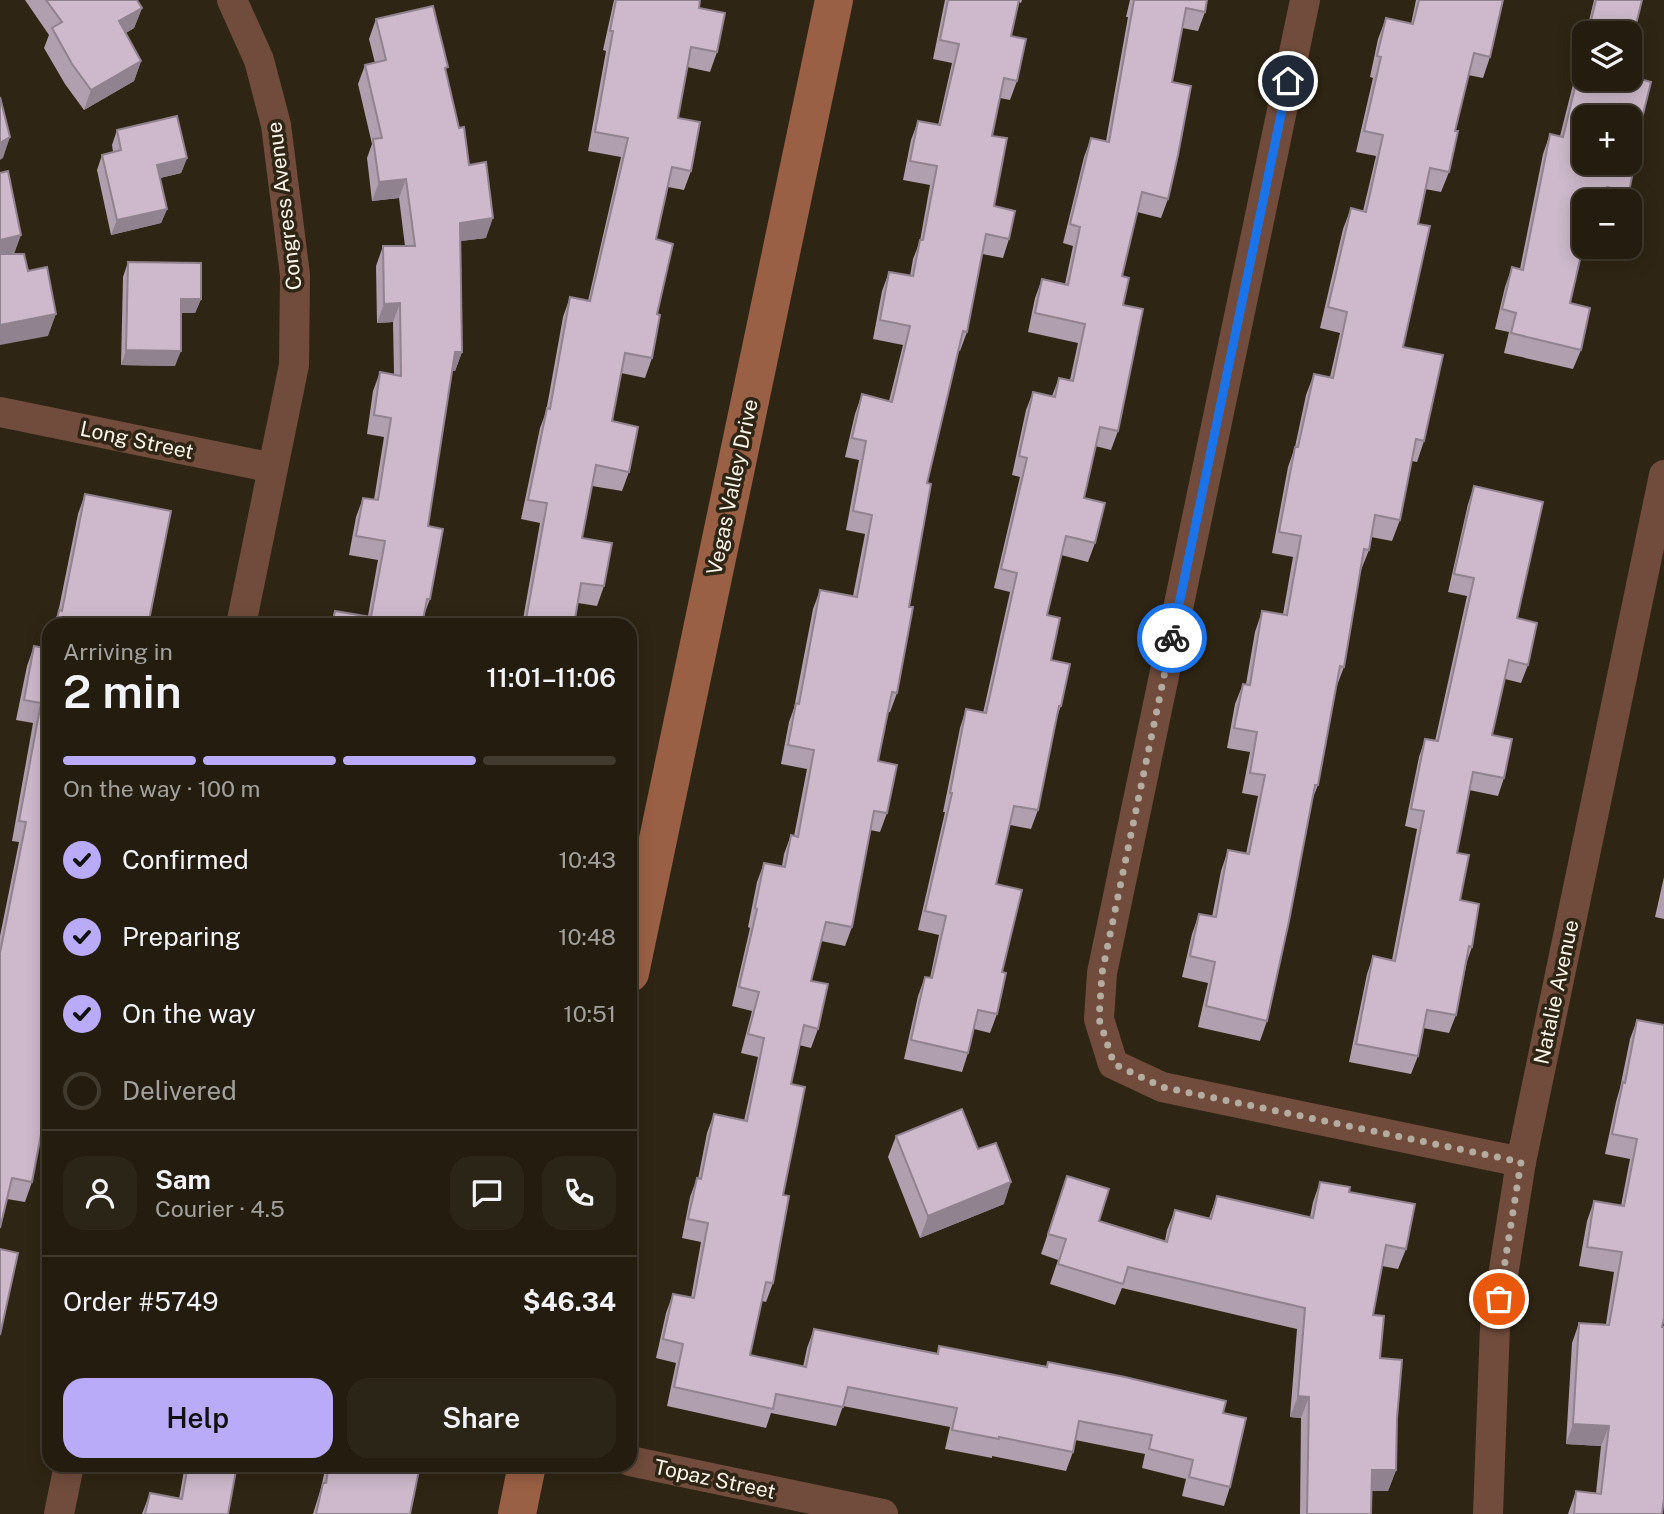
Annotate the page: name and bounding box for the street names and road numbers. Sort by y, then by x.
street label: Congress Avenue [261,120,307,292]
street label: Vegas Valley Drive [701,397,763,577]
street label: Long Street [78,416,196,464]
street label: Natalie Avenue [1528,917,1584,1067]
street label: Topaz Street [652,1454,778,1504]

